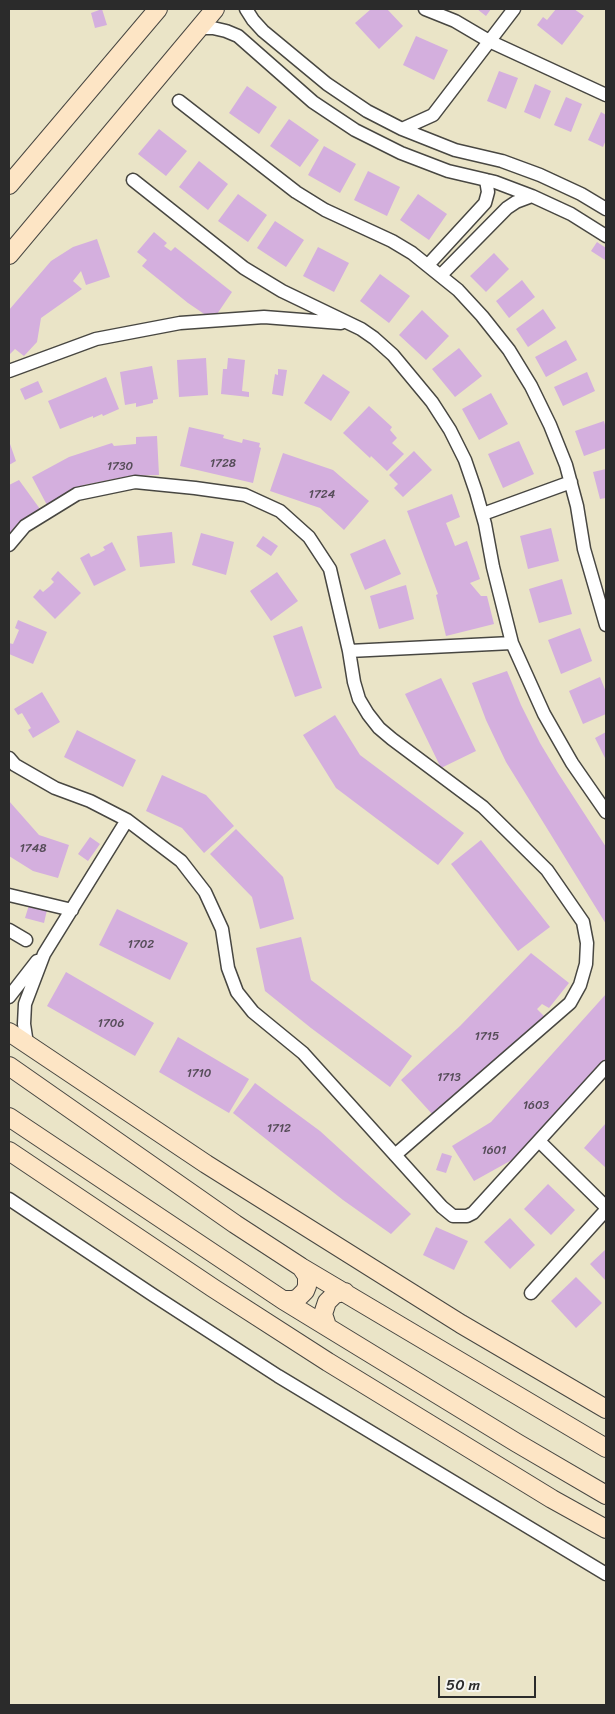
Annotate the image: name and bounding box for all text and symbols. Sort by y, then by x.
house number: 1728 [210,457,236,471]
house number: 1730 [107,460,133,474]
house number: 1724 [309,488,335,502]
house number: 1748 [20,842,46,856]
house number: 1702 [128,938,154,952]
house number: 1706 [98,1017,124,1031]
house number: 1715 [475,1030,499,1044]
house number: 1710 [187,1067,211,1081]
house number: 1713 [437,1071,461,1085]
house number: 1603 [523,1099,549,1113]
house number: 1712 [267,1122,291,1136]
house number: 1601 [482,1144,506,1158]
scale bar [440,1666,538,1698]
text: 50 m [446,1672,480,1698]

